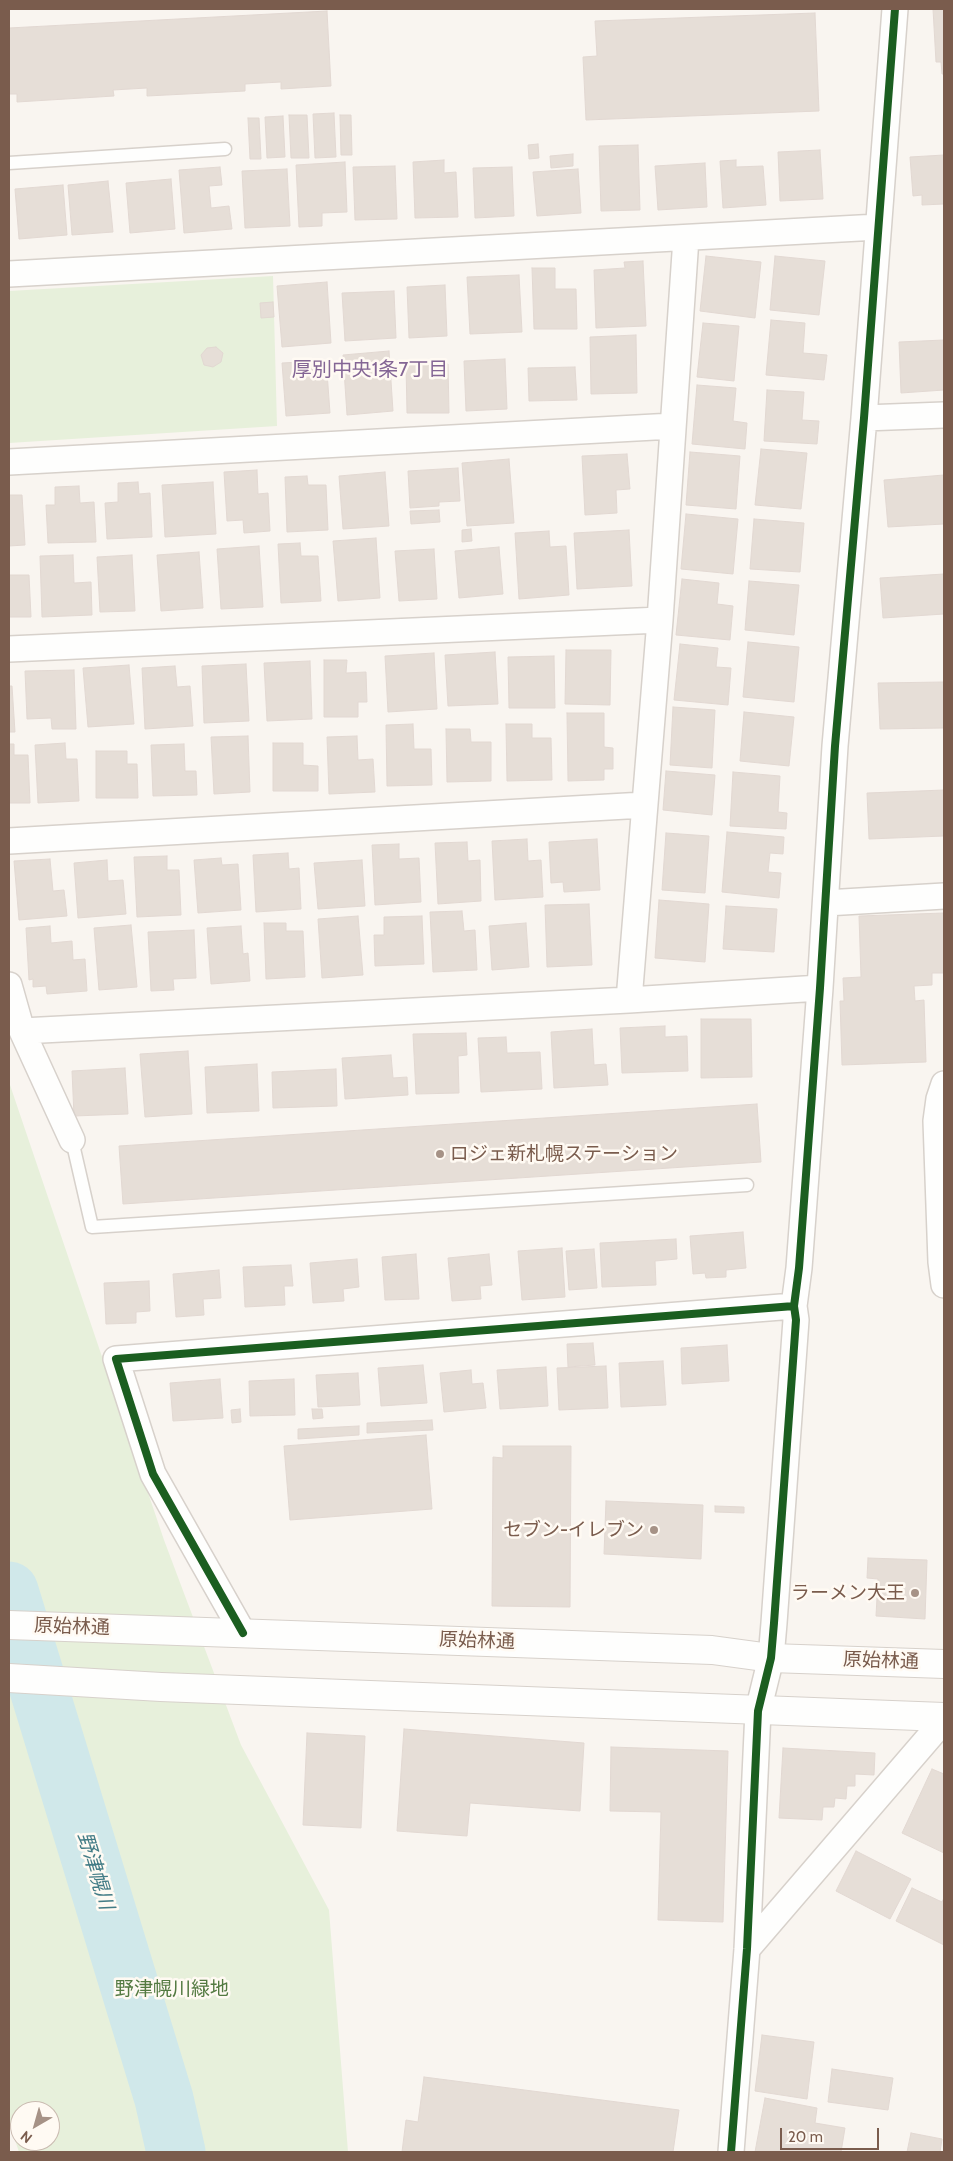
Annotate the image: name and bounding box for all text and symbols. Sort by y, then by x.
district label: 厚別中央1条7丁目 [292,358,448,382]
place label: ロジェ新札幌ステーション [450,1143,678,1165]
marker: ロジェ新札幌ステーション [434,1148,446,1160]
place label: セブン-イレブン [503,1519,644,1541]
marker: セブン-イレブン [648,1524,660,1536]
place label: ラーメン大王 [791,1582,905,1604]
marker: ラーメン大王 [909,1587,921,1599]
street label: 原始林通 [34,1614,110,1640]
street label: 原始林通 [439,1628,515,1654]
street label: 原始林通 [843,1648,919,1674]
water label: 野津幌川 [72,1829,118,1913]
park label: 野津幌川緑地 [115,1978,229,2000]
north arrow [10,2101,60,2151]
scale bar [783,2118,882,2150]
text: N [17,2127,36,2147]
text: 20 m [788,2128,823,2146]

